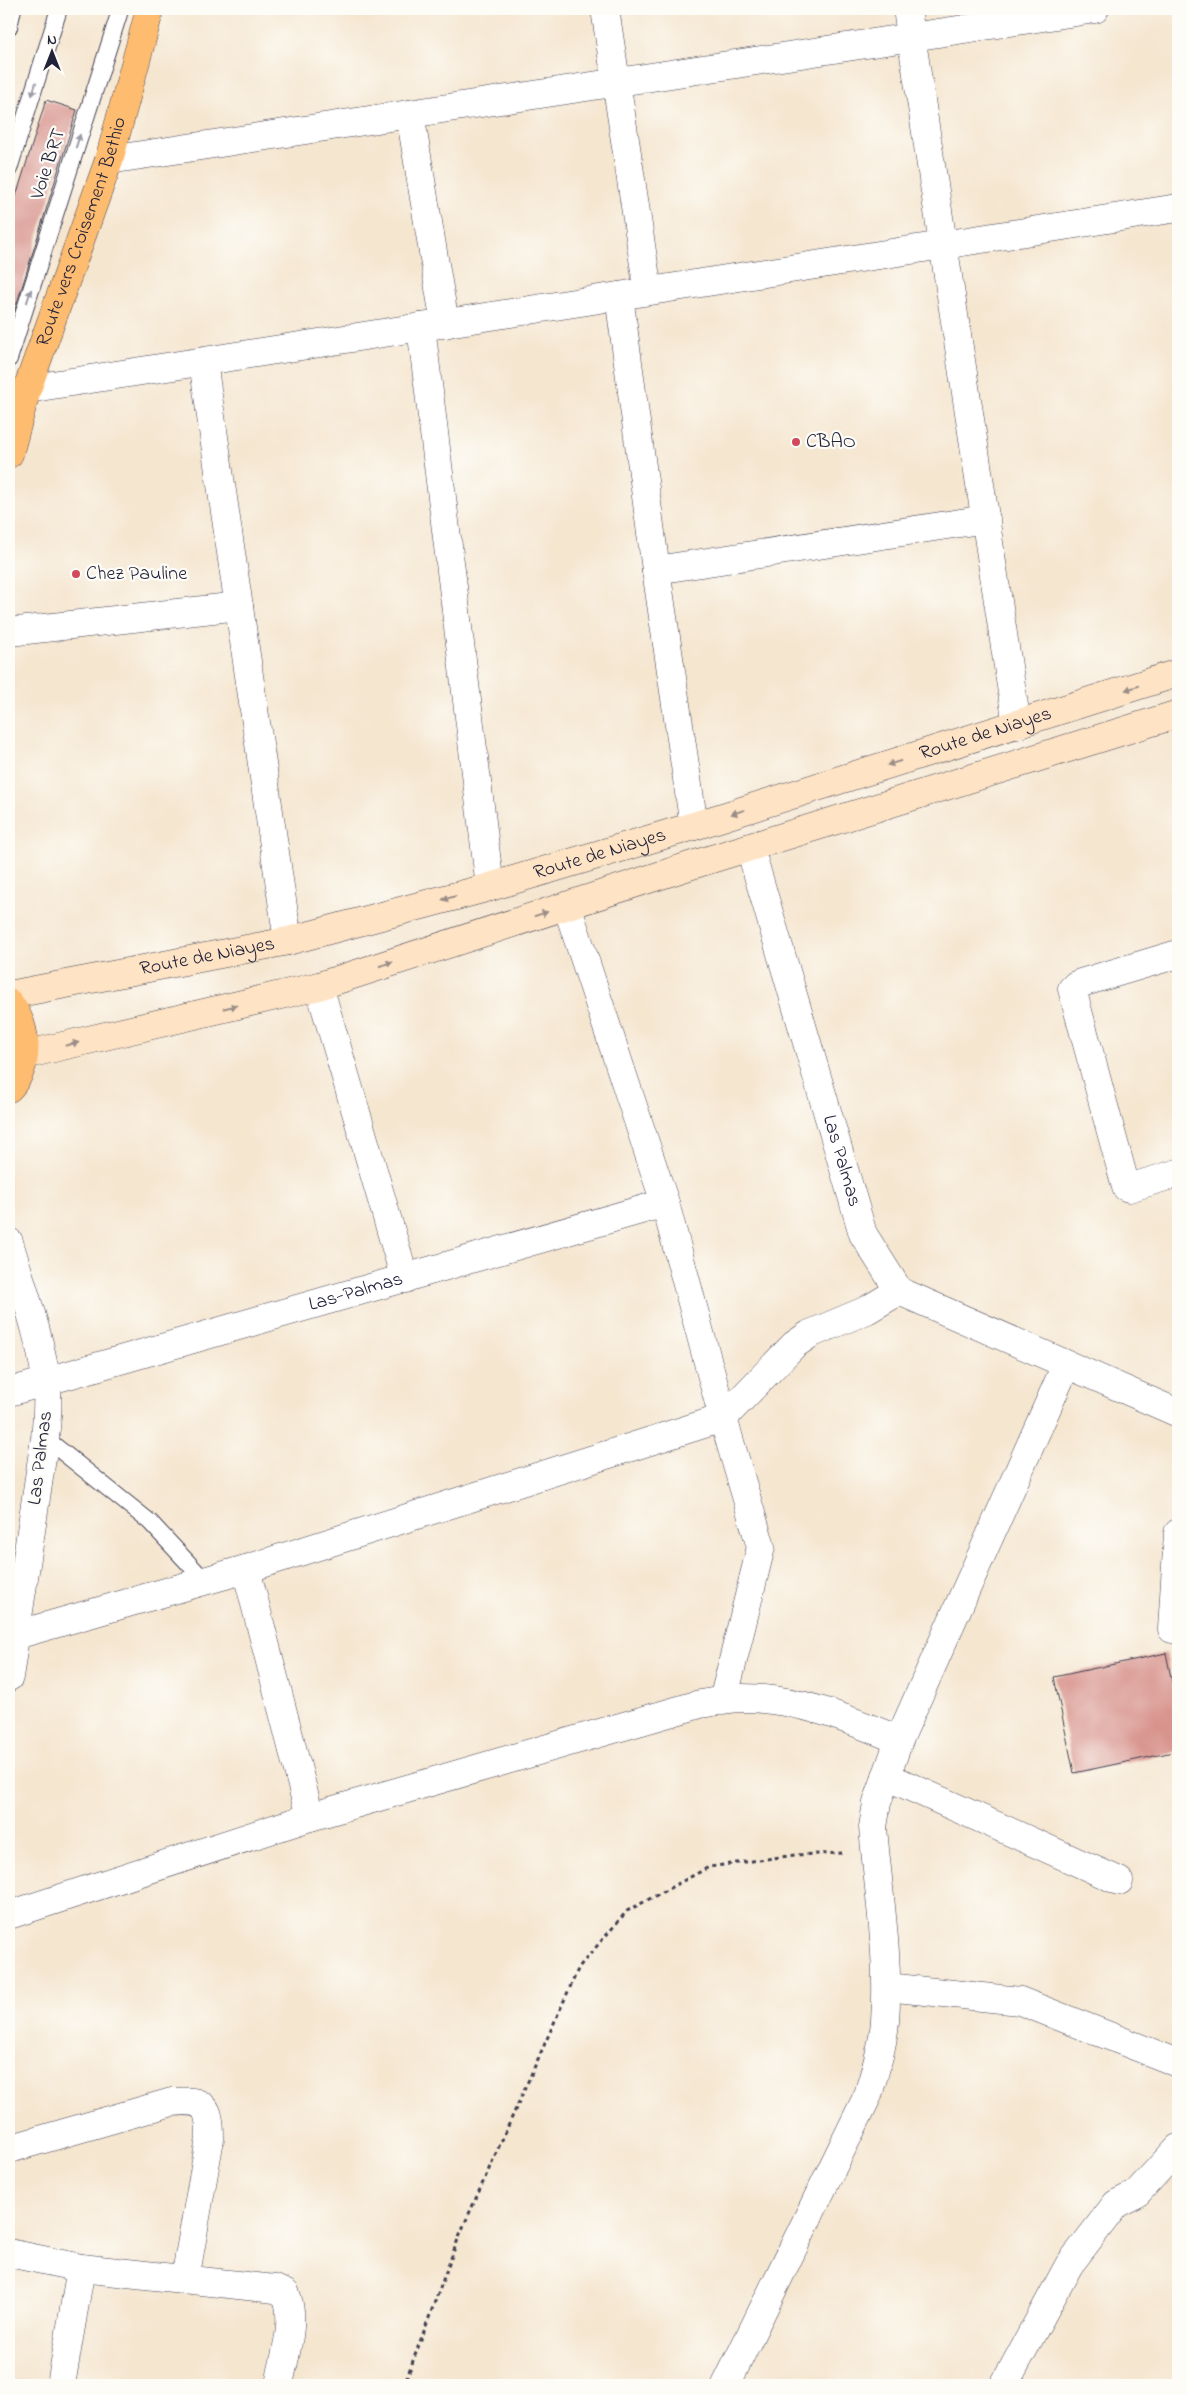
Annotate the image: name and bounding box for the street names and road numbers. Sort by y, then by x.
street label: Route vers Croisement Bethio [29,114,135,351]
street label: Voie BRT [24,125,74,204]
street label: Route de Niayes [916,699,1055,768]
street label: Route de Niayes [530,821,670,888]
street label: Route de Niayes [137,929,277,984]
street label: Las Palmas [814,1111,869,1210]
street label: Las-Palmas [305,1265,407,1319]
street label: Las Palmas [21,1409,61,1507]

